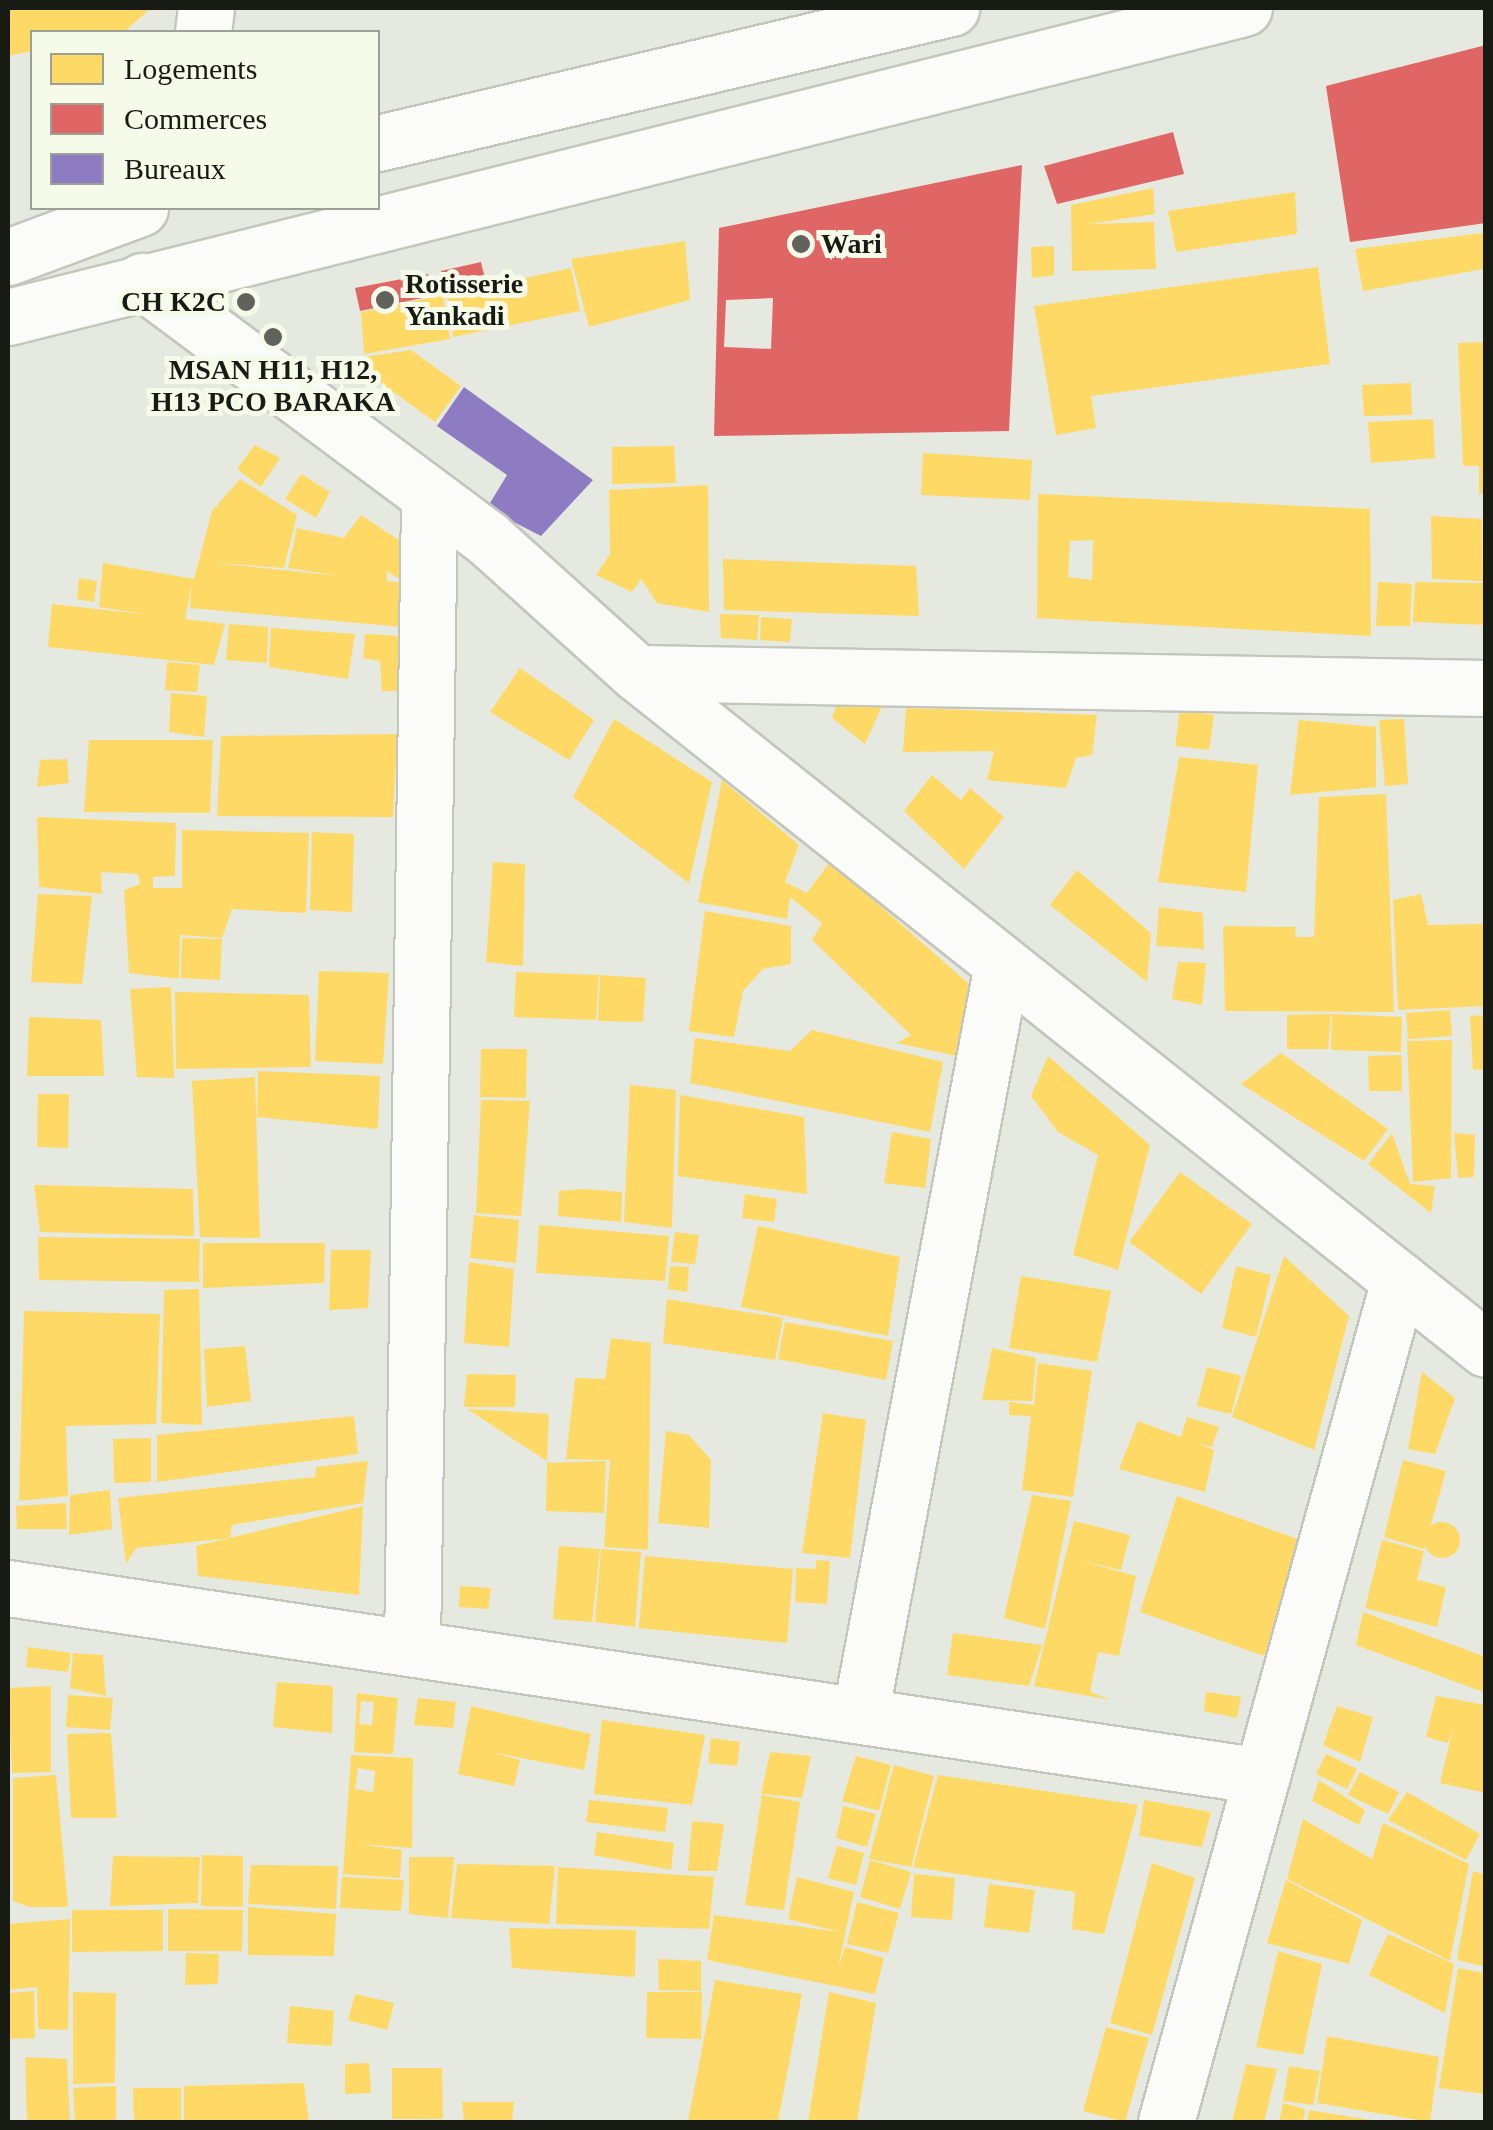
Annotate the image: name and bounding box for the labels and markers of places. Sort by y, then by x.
place label: Wari [821,227,882,261]
marker: Wari [790,233,812,255]
place label: Rotisserie Yankadi [405,267,523,333]
place label: CH K2C [121,285,226,319]
marker: Rotisserie Yankadi [374,289,396,311]
marker: CH K2C [235,291,257,313]
marker: MSAN H11, H12, H13 PCO BARAKA [262,326,284,348]
place label: MSAN H11, H12, H13 PCO BARAKA [151,353,395,419]

